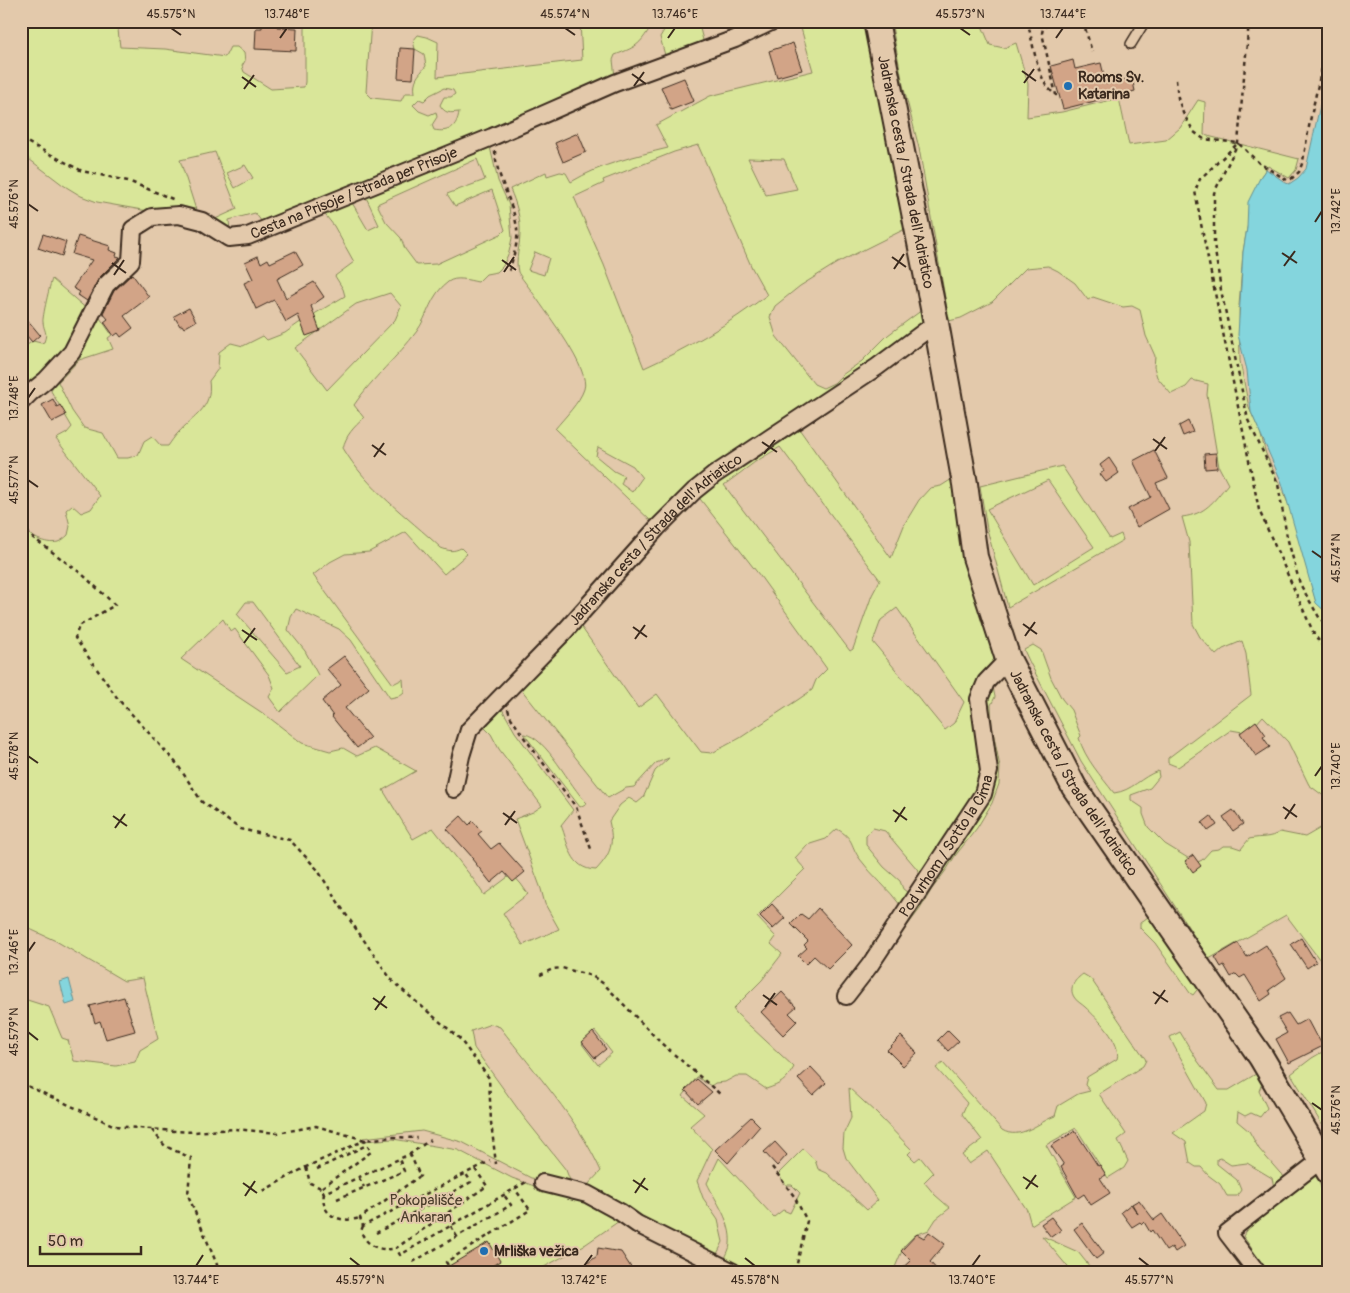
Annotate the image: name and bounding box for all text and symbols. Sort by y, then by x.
text: 45.575°N [147,7,195,22]
text: 13.748°E [265,7,309,22]
text: 45.574°N [540,7,590,22]
text: 13.746°E [652,7,698,22]
text: 45.573°N [935,7,985,22]
text: 13.744°E [1040,7,1086,22]
street label: Jadranska cesta / Strada dell'Adriatico [873,54,938,290]
place label: Rooms Sv. Katarina [1078,68,1144,104]
marker: Rooms Sv. Katarina [1062,80,1074,92]
street label: Cesta na Prisoje / Strada per Prisoje [248,143,461,244]
text: 45.576°N [7,179,22,229]
text: 13.742°E [1329,188,1344,234]
text: 13.748°E [7,376,22,420]
street label: Jadranska cesta / Strada dell'Adriatico [565,450,746,630]
text: 45.577°N [7,456,22,504]
text: 45.574°N [1329,533,1344,583]
street label: Jadranska cesta / Strada dell'Adriatico [1005,666,1142,880]
text: 45.578°N [7,732,22,780]
text: 13.740°E [1329,742,1344,790]
street label: Pod vrhom / Sotto la Cima [895,773,998,921]
text: 13.746°E [7,929,22,975]
text: 45.579°N [7,1008,22,1056]
text: 45.576°N [1329,1085,1344,1135]
park label: Pokopališče Ankaran [390,1191,463,1227]
scale bar [40,1223,141,1255]
text: 50 m [48,1232,83,1251]
place label: Mrliška vežica [494,1242,579,1261]
marker: Mrliška vežica [478,1245,490,1257]
text: 13.744°E [173,1273,219,1288]
text: 45.579°N [336,1273,384,1288]
text: 13.742°E [561,1273,607,1288]
text: 45.578°N [731,1273,779,1288]
text: 13.740°E [948,1273,996,1288]
text: 45.577°N [1125,1273,1173,1288]

